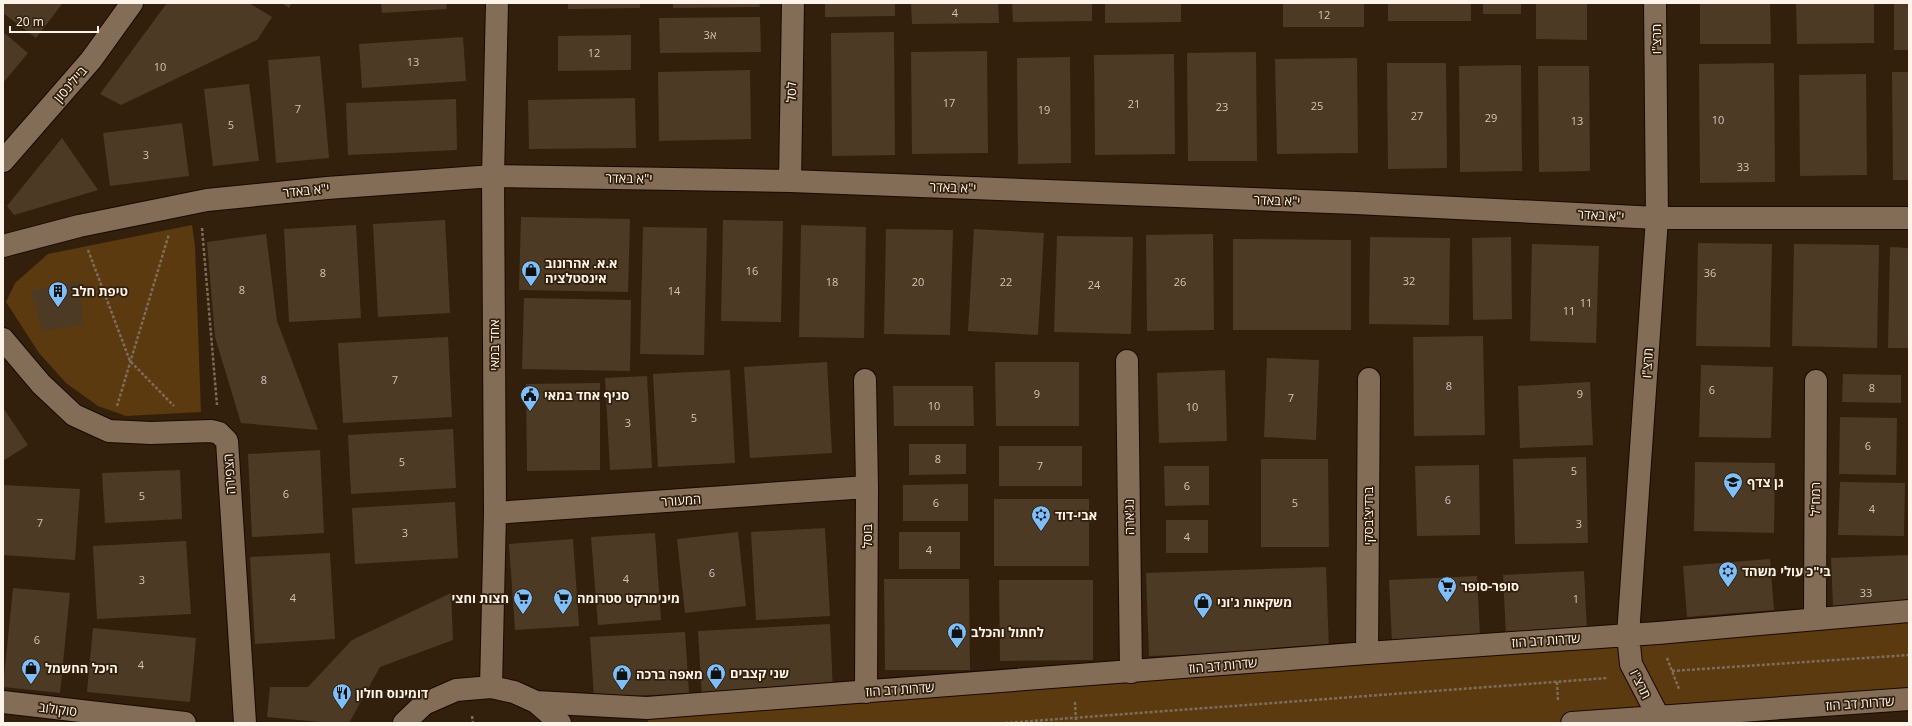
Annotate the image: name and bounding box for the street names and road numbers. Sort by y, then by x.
street label: תרצ"ו [1647,24,1665,54]
street label: ביילינסון [49,62,91,106]
street label: לסל [782,82,800,102]
street label: י"א באדר [605,169,653,187]
street label: י"א באדר [929,177,977,197]
street label: י"א באדר [282,179,330,201]
street label: י"א באדר [1253,190,1301,210]
street label: י"א באדר [1577,205,1625,225]
street label: אחד במאי [485,319,503,371]
street label: תרצ"ו [1637,347,1657,379]
street label: הצפירה [219,453,239,495]
street label: רמח"ל [1806,482,1824,516]
street label: ברדיצ'בסקי [1359,487,1377,545]
street label: המעורר [660,490,702,510]
street label: נג'ארה [1120,499,1138,535]
street label: בוסל [858,524,876,548]
street label: שדרות דב הוז [1511,629,1581,651]
street label: שדרות דב הוז [1188,653,1258,677]
street label: תרצ"ו [1626,666,1656,702]
street label: שדרות דב הוז [865,678,935,700]
street label: שדרות דב הוז [1825,692,1895,714]
street label: סוקולוב [38,698,78,720]

